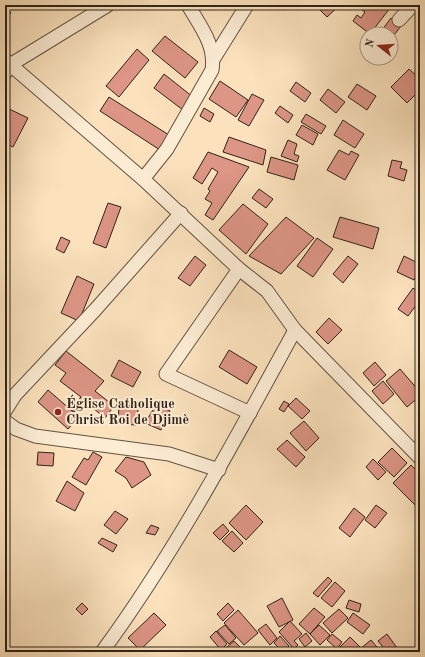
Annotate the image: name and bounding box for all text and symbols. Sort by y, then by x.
north arrow [359,26,399,66]
text: N [364,37,378,49]
place label: Église Catholique Christ Roi de Djimè [66,394,189,427]
marker: Église Catholique Christ Roi de Djimè [53,407,63,417]

